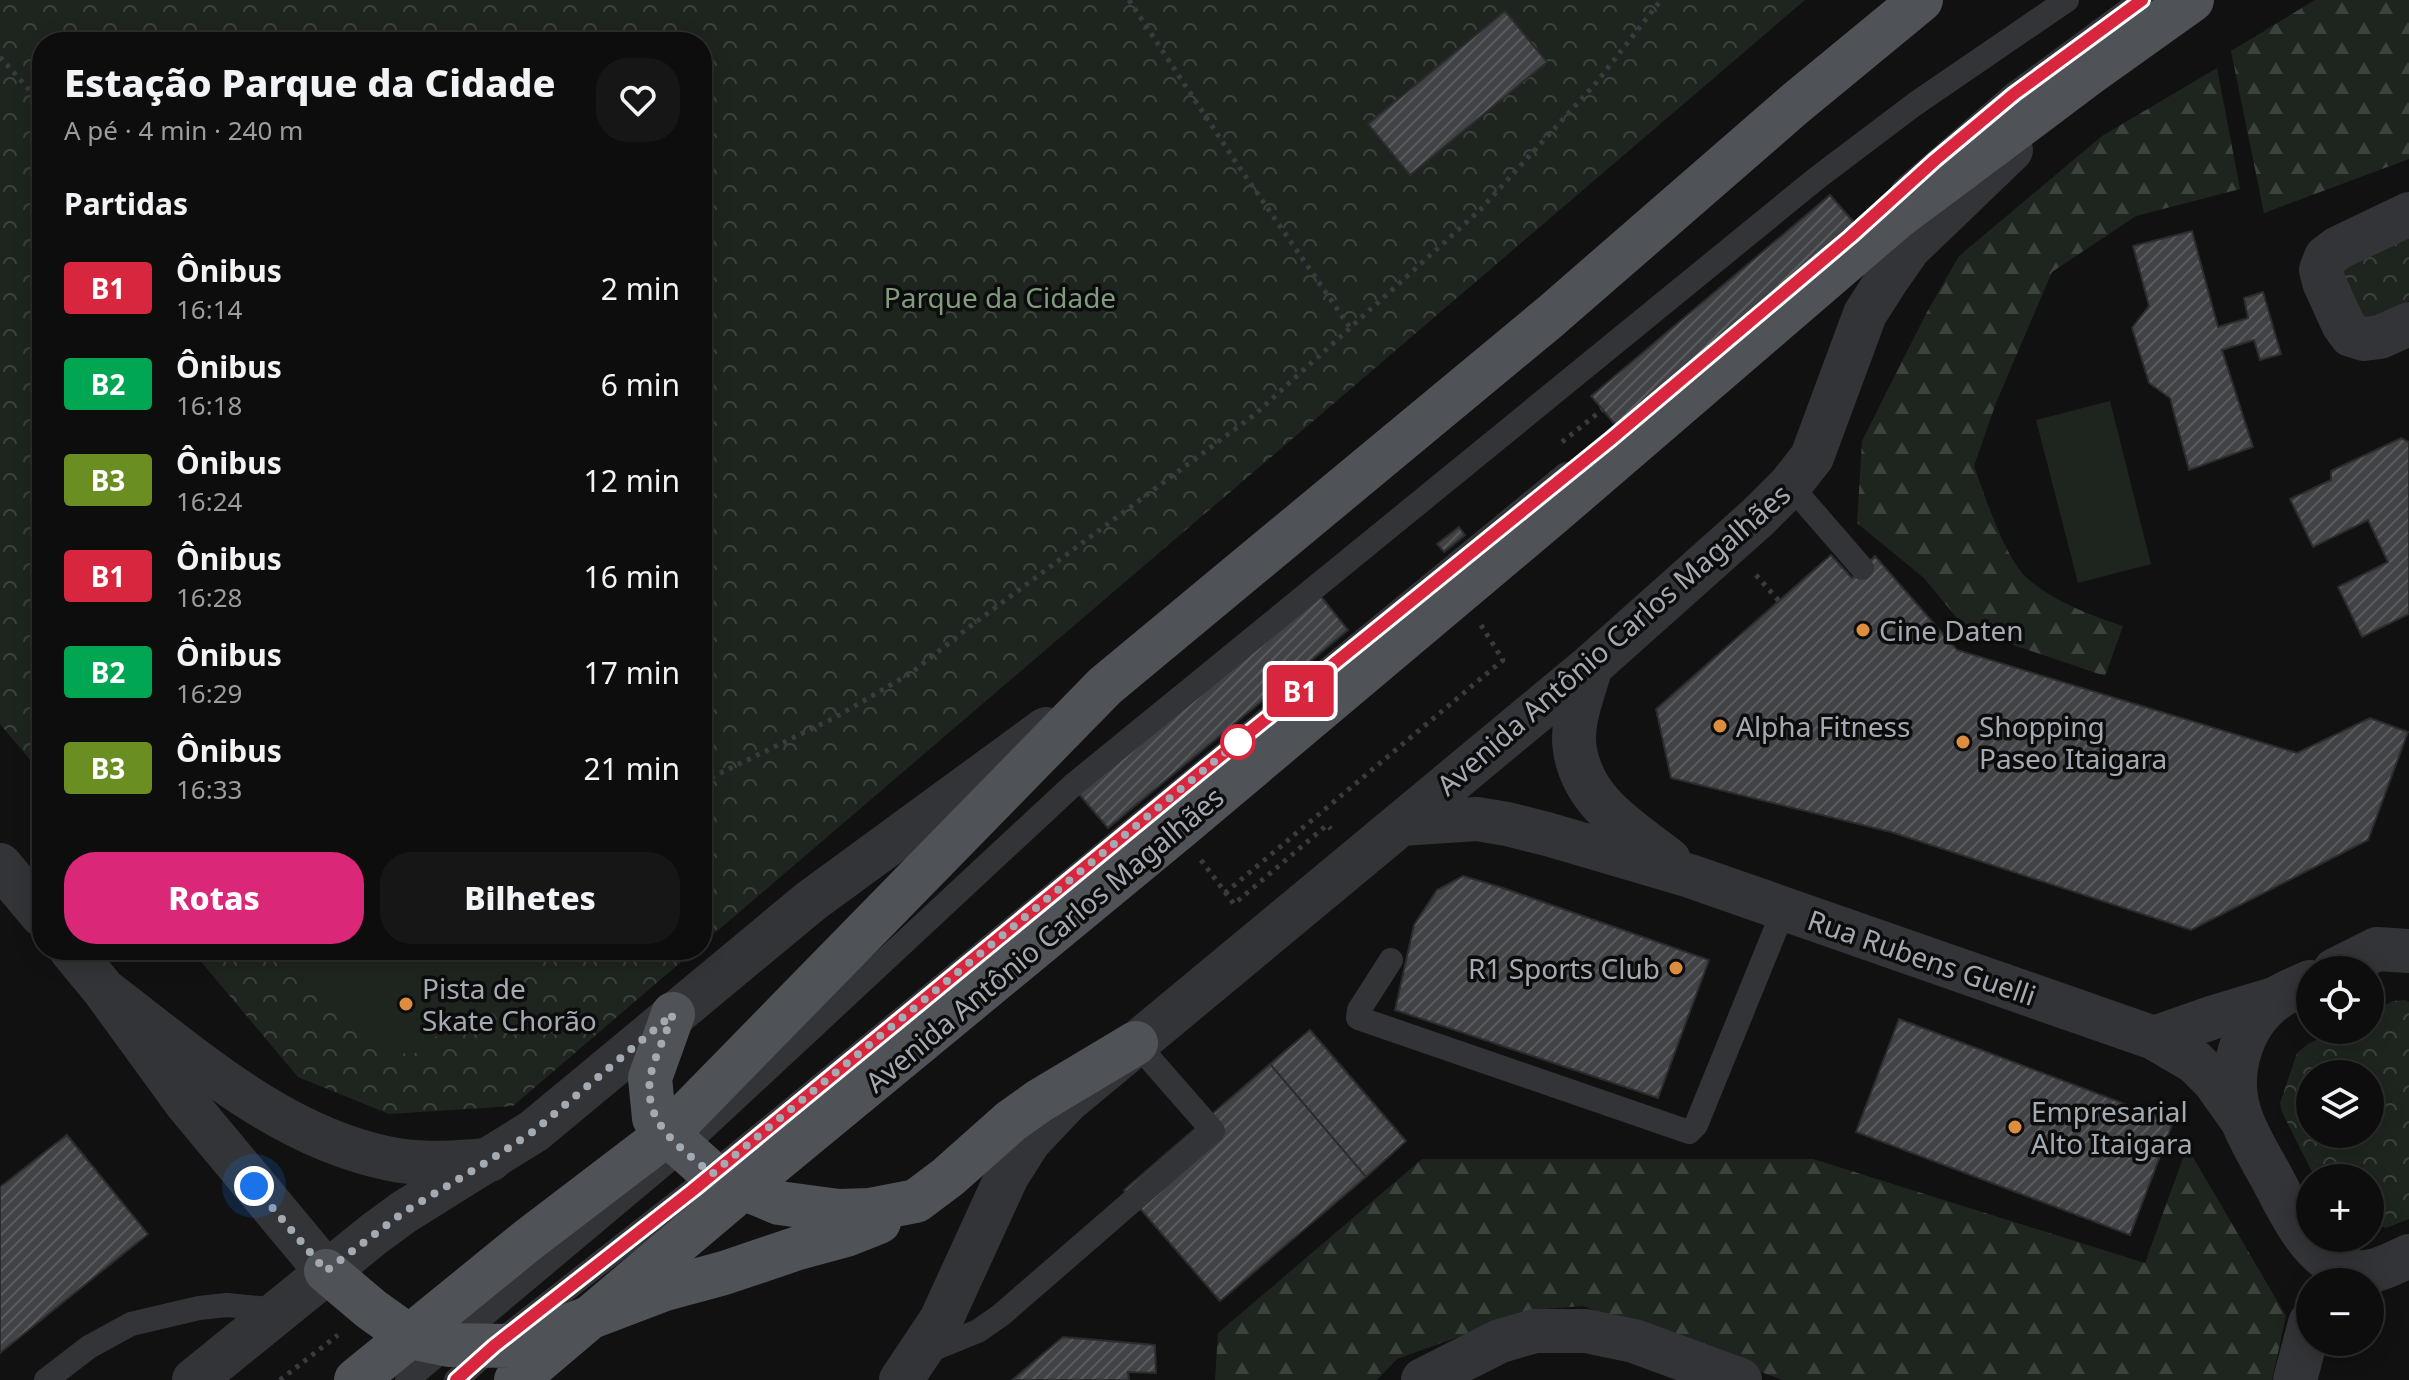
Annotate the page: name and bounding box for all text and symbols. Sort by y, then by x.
text: Estação Parque da Cidade [64,56,556,108]
button: heart [596,58,680,142]
text: A pé · 4 min · 240 m [64,112,303,148]
text: Partidas [64,183,188,224]
text: Ônibus [176,250,282,291]
text: 2 min [601,268,680,309]
text: B1 [91,269,125,307]
park label: Parque da Cidade [884,278,1116,316]
text: 16:14 [176,291,242,327]
text: Ônibus [176,346,282,387]
text: 6 min [601,364,680,405]
text: B2 [91,365,125,403]
text: 16:18 [176,387,242,423]
text: Ônibus [176,442,282,483]
text: 12 min [584,460,680,501]
text: B3 [91,461,125,499]
street label: Avenida Antônio Carlos Magalhães [1428,475,1798,803]
text: 16:24 [176,483,242,519]
text: Ônibus [176,538,282,579]
text: 16 min [584,556,680,597]
text: B1 [91,557,125,595]
text: 16:28 [176,579,242,615]
place label: Cine Daten [1879,611,2024,649]
marker: Cine Daten [1854,621,1872,639]
text: Ônibus [176,634,282,675]
text: 17 min [584,652,680,693]
text: B2 [91,653,125,691]
line badge: B1 [1264,665,1336,717]
text: B1 [1283,672,1317,710]
text: 16:29 [176,675,242,711]
place label: Alpha Fitness [1736,707,1910,745]
place label: Shopping Paseo Itaigara [1979,707,2167,777]
marker: Alpha Fitness [1711,717,1729,735]
unlabelled marker [1221,725,1255,759]
text: Ônibus [176,730,282,771]
marker: Shopping Paseo Itaigara [1954,733,1972,751]
text: 21 min [584,748,680,789]
text: B3 [91,749,125,787]
text: 16:33 [176,771,242,807]
street label: Avenida Antônio Carlos Magalhães [857,778,1231,1100]
button: Rotas [64,852,364,944]
button: Bilhetes [380,852,680,944]
street label: Rua Rubens Guelli [1803,900,2041,1014]
place label: R1 Sports Club [1468,949,1660,987]
map controls [2296,956,2384,1356]
button: locate [2296,956,2384,1044]
marker: R1 Sports Club [1667,959,1685,977]
place label: Pista de Skate Chorão [422,969,597,1039]
marker: Pista de Skate Chorão [397,995,415,1013]
button: layers [2296,1060,2384,1148]
place label: Empresarial Alto Itaigara [2031,1092,2193,1162]
marker: Empresarial Alto Itaigara [2006,1118,2024,1136]
button: + [2296,1164,2384,1252]
your location [234,1166,274,1206]
button: − [2296,1268,2384,1356]

